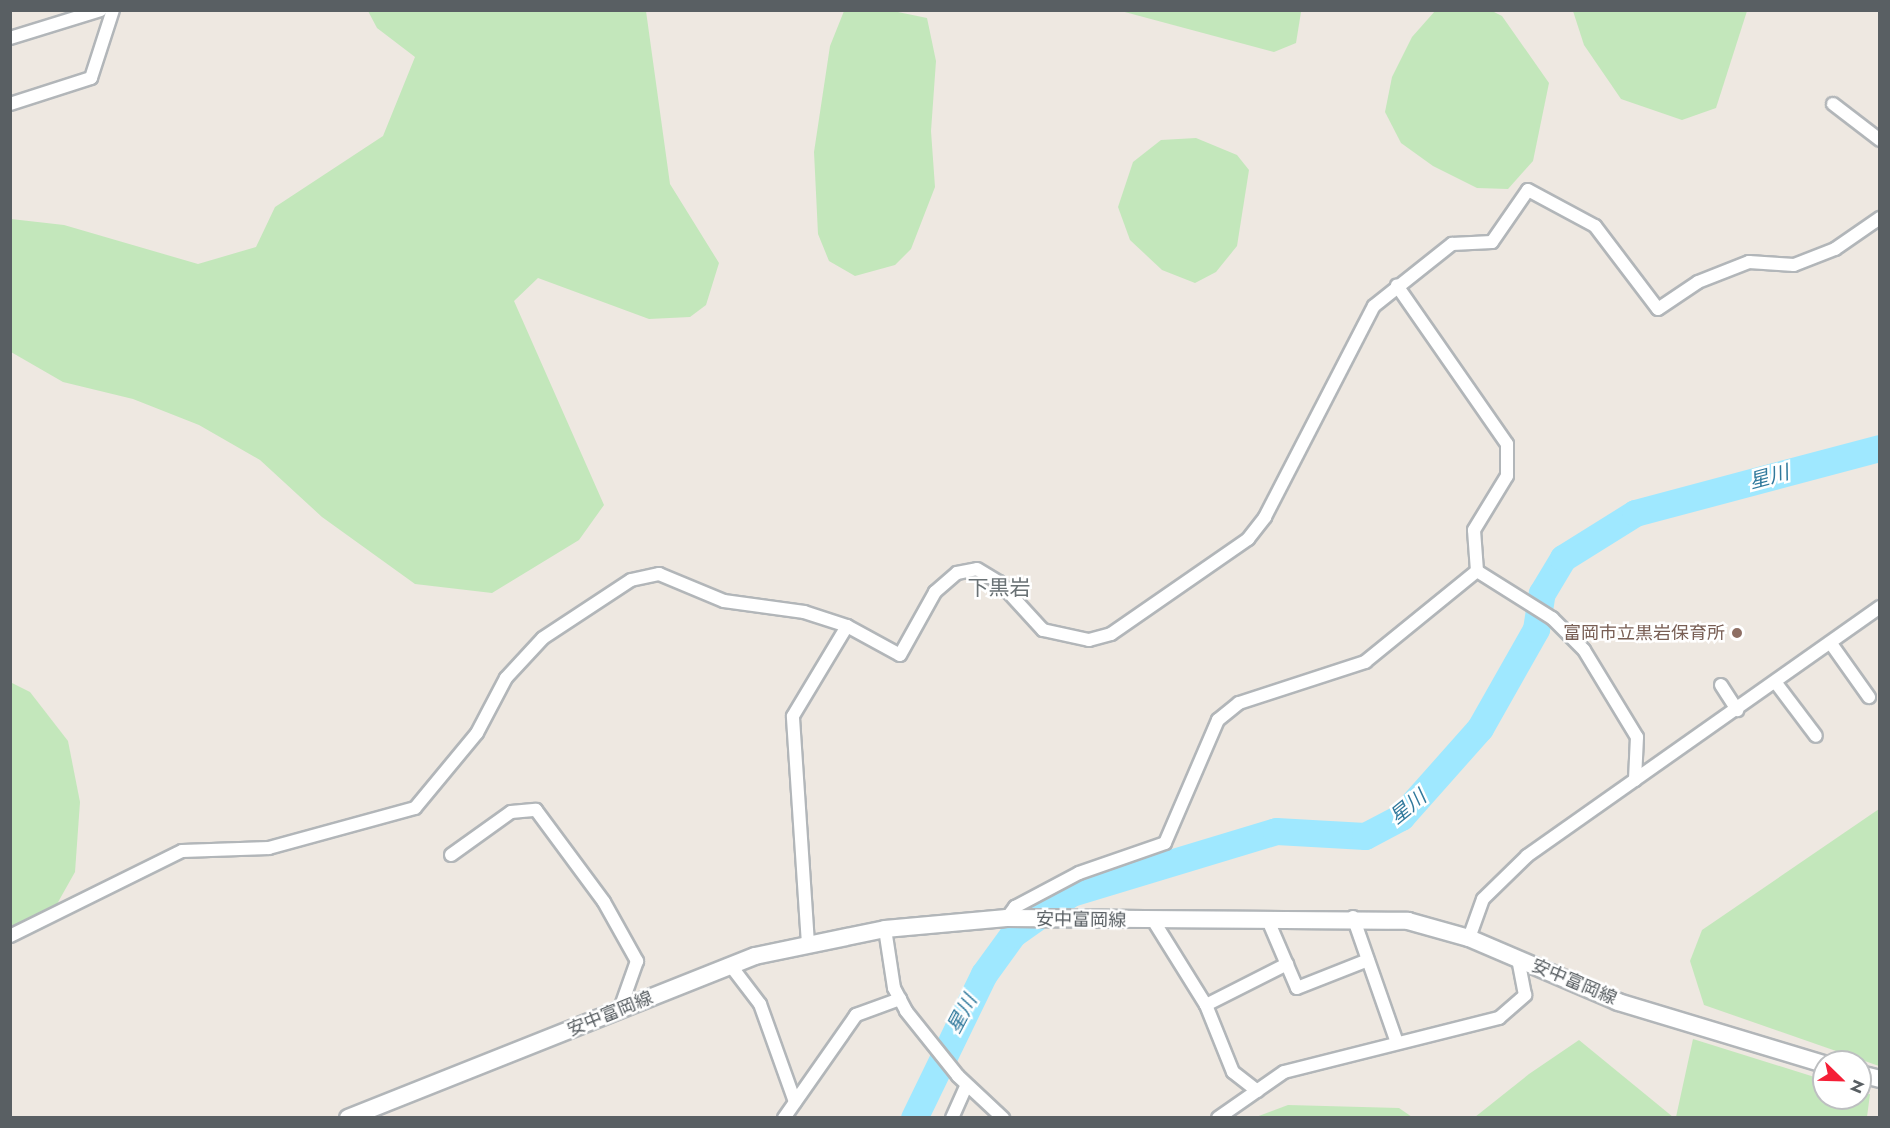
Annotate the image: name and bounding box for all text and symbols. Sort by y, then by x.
water label: 星川 [1747,460,1791,494]
district label: 下黒岩 [968,575,1030,601]
place label: 富岡市立黒岩保育所 [1563,622,1725,644]
marker: 富岡市立黒岩保育所 [1730,626,1744,640]
water label: 星川 [1385,785,1431,829]
street label: 安中富岡線 [1036,908,1126,932]
street label: 安中富岡線 [1528,954,1620,1010]
street label: 安中富岡線 [564,987,656,1041]
water label: 星川 [942,991,982,1037]
north arrow [1812,1050,1872,1110]
text: N [1844,1076,1870,1097]

